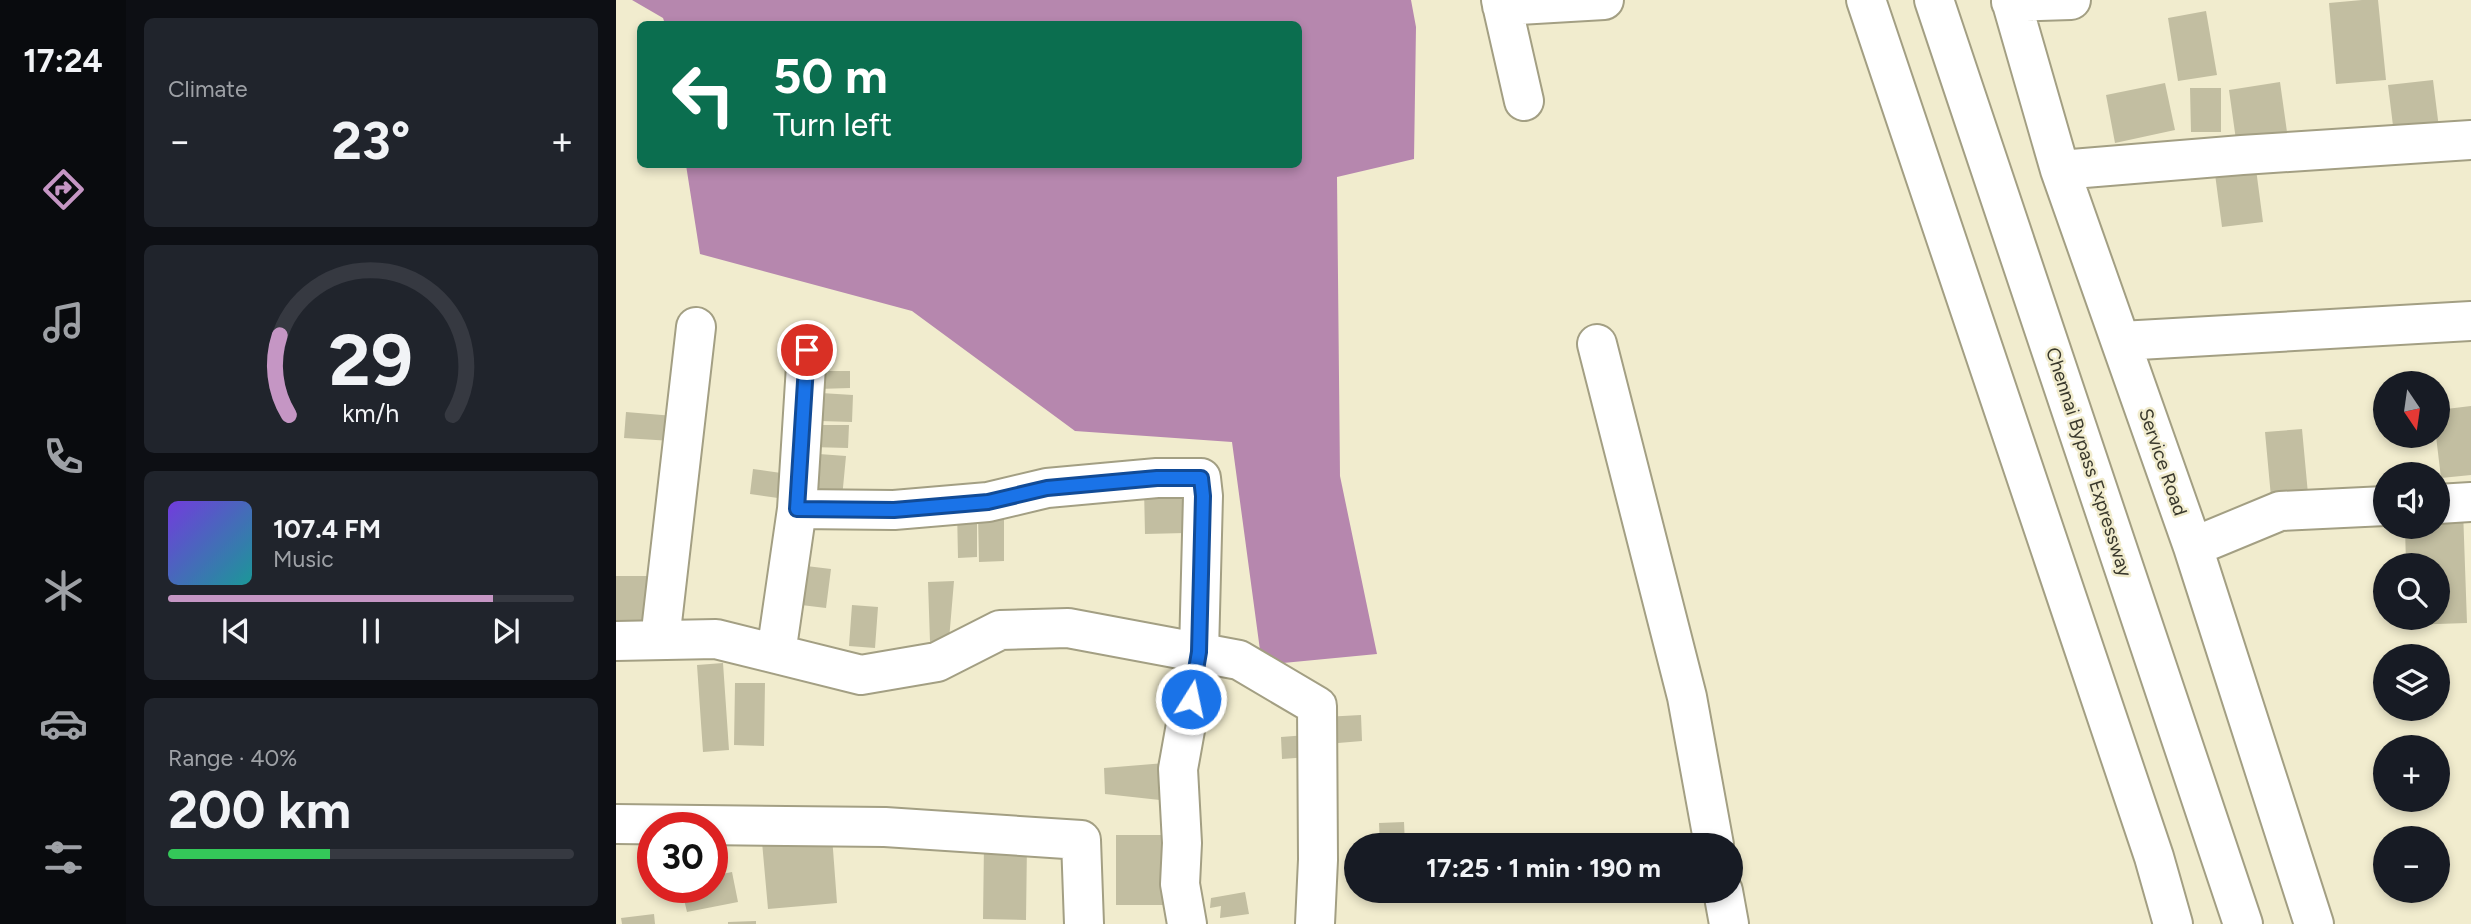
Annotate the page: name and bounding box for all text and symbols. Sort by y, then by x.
text: 17:24 [23,42,103,80]
text: 50 m [773,46,888,105]
icon: left [658,49,749,140]
text: Climate [168,75,247,103]
text: Turn left [773,106,892,144]
text: 23° [332,110,410,172]
text: − [168,118,192,164]
text: + [550,118,574,164]
icon: directions [39,165,88,214]
icon: music [39,298,88,347]
text: 29 [329,316,413,403]
pin [777,320,837,380]
icon: arrive [788,331,826,369]
street label: Chennai Bypass Expressway [2041,344,2137,580]
north arrow [2373,371,2450,448]
map controls [2373,371,2450,903]
text: km/h [342,398,400,428]
street label: Service Road [2134,405,2192,519]
icon: phone [39,432,88,481]
button: sound [2373,462,2450,539]
text: 107.4 FM [273,513,381,545]
text: Music [273,545,334,573]
button: search [2373,553,2450,630]
icon: climate [39,566,88,615]
icon: previous [217,612,255,650]
icon: pause [352,612,390,650]
icon: next [487,612,525,650]
button: layers [2373,644,2450,721]
position arrow [1154,662,1228,736]
icon: car [39,699,88,748]
button: + [2373,735,2450,812]
text: Range · 40% [168,744,297,772]
text: 200 km [168,779,351,841]
speed limit sign: 30 [637,812,728,903]
button: − [2373,826,2450,903]
icon: filters [39,833,88,882]
text: 17:25 · 1 min · 190 m [1426,852,1661,884]

